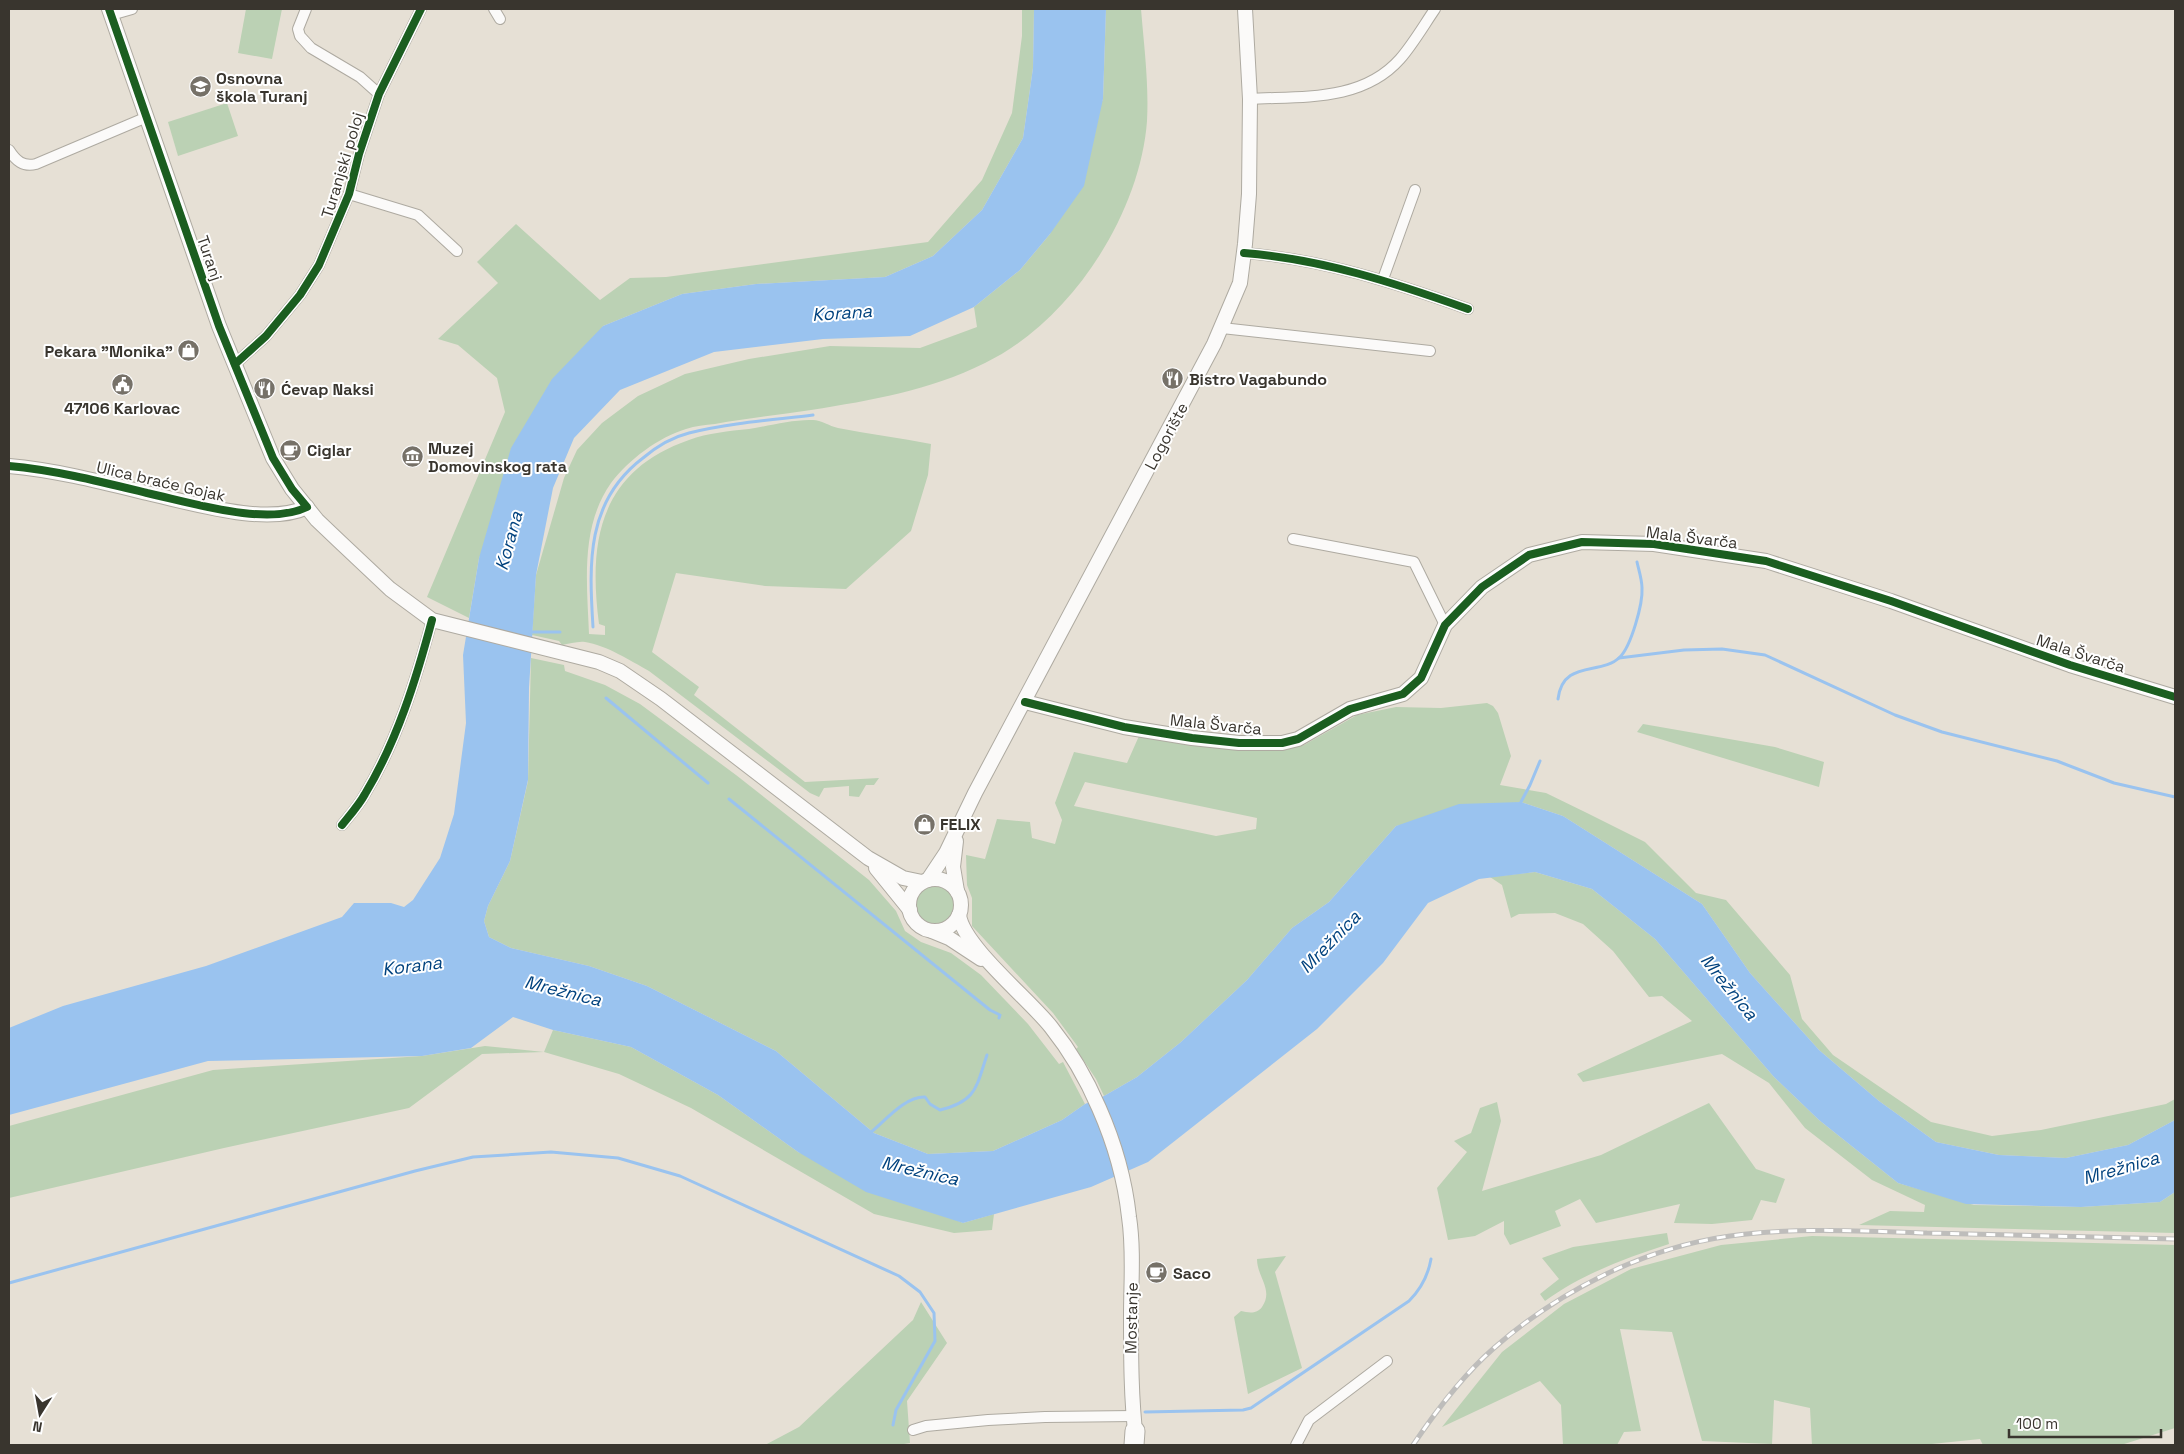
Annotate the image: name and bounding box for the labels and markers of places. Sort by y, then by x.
place label: Osnovna škola Turanj [216,68,307,107]
school or university icon: Osnovna škola Turanj [188,75,212,99]
shop icon: Pekara "Monika" [177,339,201,363]
place label: Pekara "Monika" [45,341,173,362]
restaurant icon: Bistro Vagabundo [1161,367,1185,391]
place label: Bistro Vagabundo [1189,369,1327,390]
public building icon: 47106 Karlovac [110,372,134,396]
restaurant icon: Ćevap Naksi [253,377,277,401]
place label: Ćevap Naksi [281,379,374,400]
place label: 47106 Karlovac [64,398,180,419]
cafe icon: Ciglar [279,438,303,462]
place label: Muzej Domovinskog rata [428,438,567,477]
place label: Ciglar [307,440,352,461]
museum icon: Muzej Domovinskog rata [400,445,424,469]
shop icon: FELIX [912,812,936,836]
place label: FELIX [940,814,981,835]
cafe icon: Saco [1145,1261,1169,1285]
place label: Saco [1173,1263,1211,1284]

